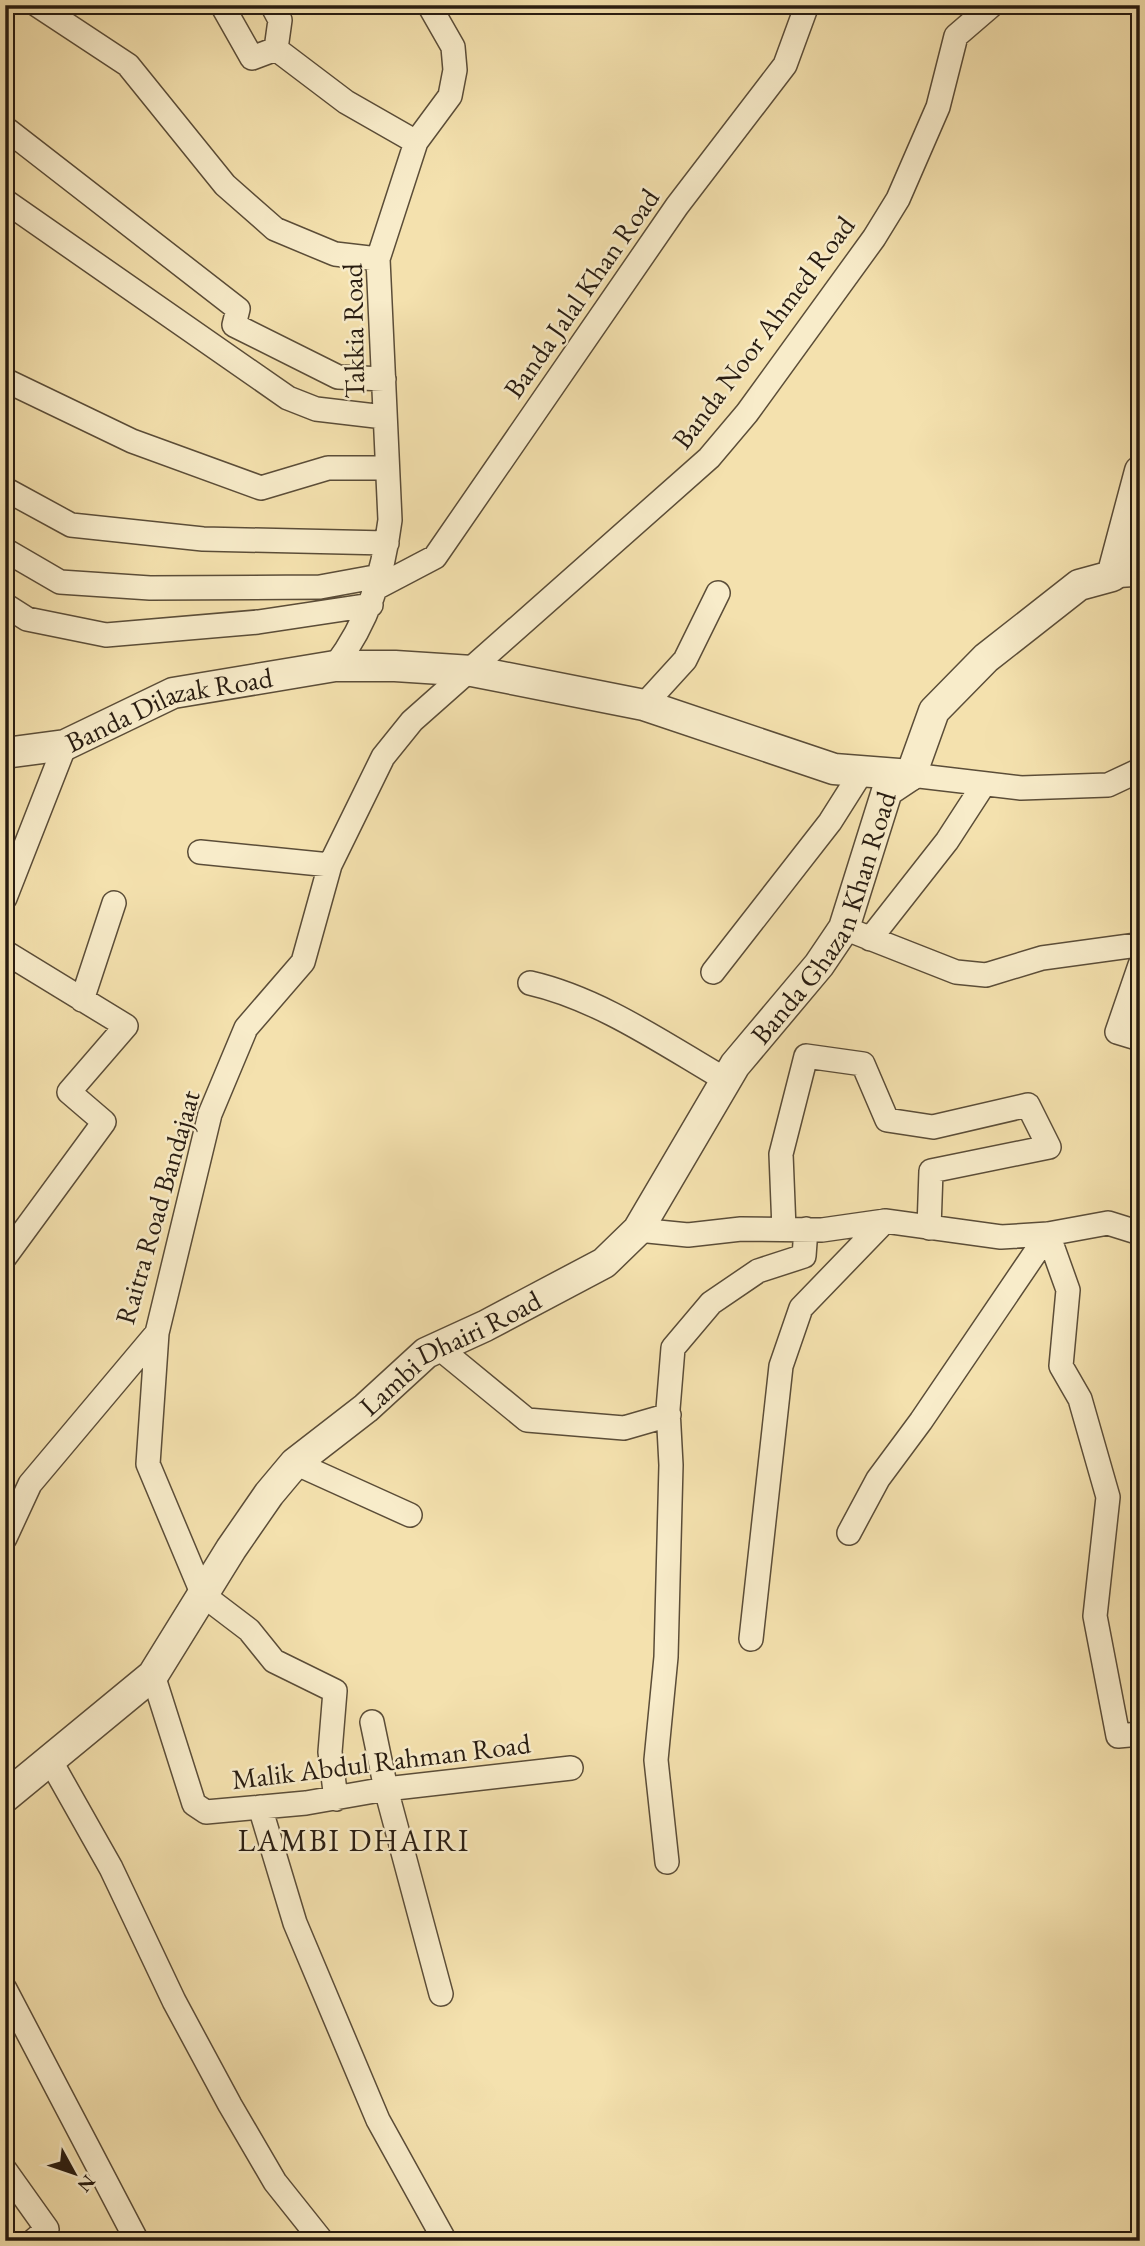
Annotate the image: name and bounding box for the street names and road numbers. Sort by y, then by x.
street label: Banda Jalal Khan Road [495,180,667,405]
street label: Banda Noor Ahmed Road [664,208,863,456]
street label: Takkia Road [334,262,372,399]
street label: Banda Dilazak Road [59,659,276,760]
street label: Banda Ghazan Khan Road [742,786,904,1051]
street label: Raitra Road Bandajaat [106,1086,208,1328]
street label: Lambi Dhairi Road [351,1281,548,1423]
street label: Malik Abdul Rahman Road [230,1725,533,1797]

